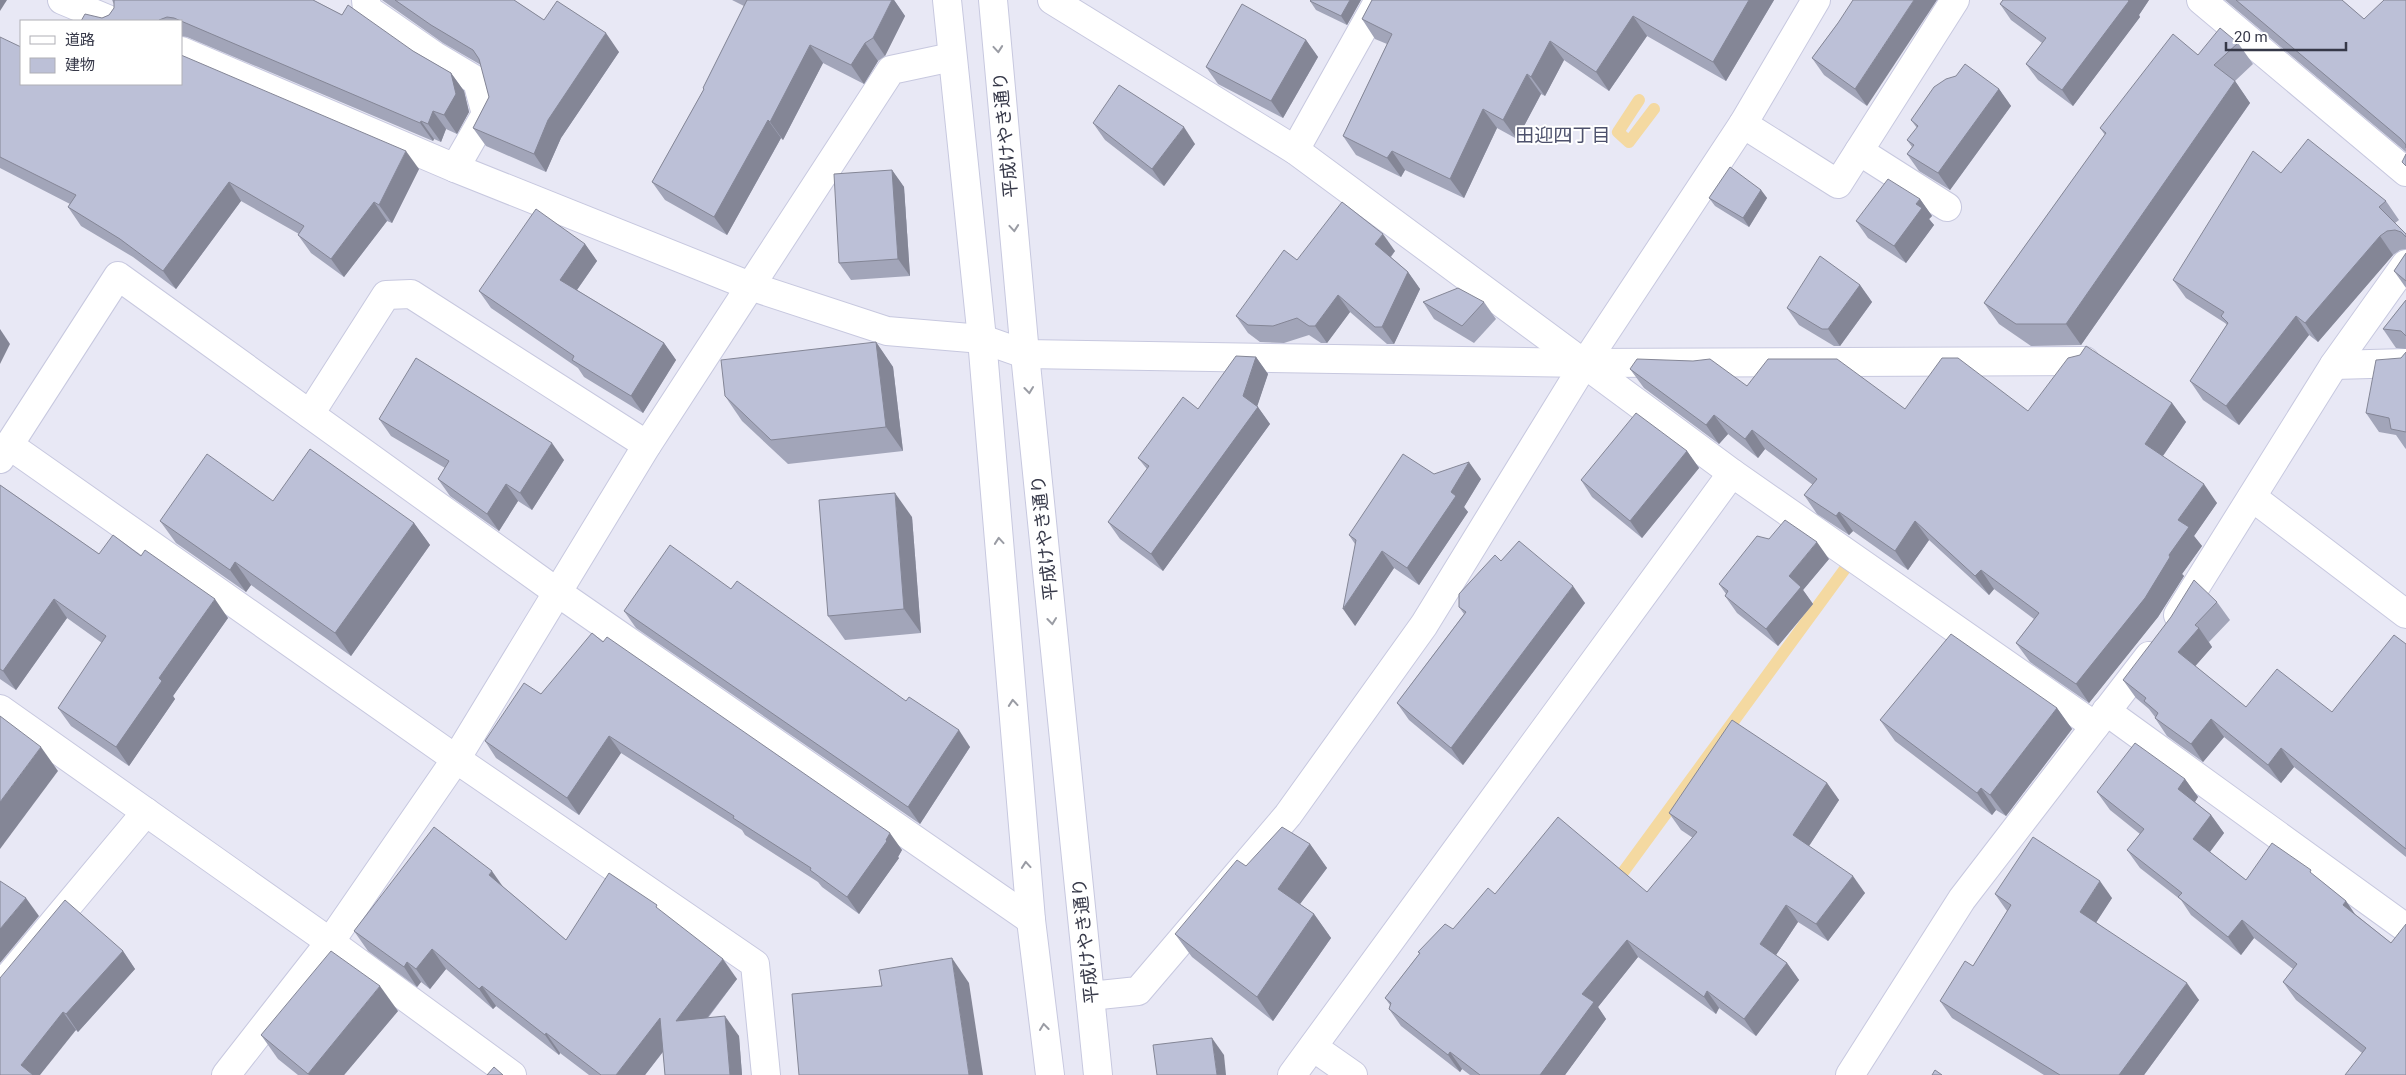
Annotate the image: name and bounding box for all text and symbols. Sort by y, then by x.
legend [20,20,182,85]
scale bar [2226,20,2346,52]
text: 20 m [2234,28,2268,46]
text: 道路 [65,31,95,49]
one-way arrow [992,45,1003,53]
text: 建物 [65,56,95,74]
street label: 平成けやき通り [989,71,1021,199]
district label: 田迎四丁目 [1515,124,1611,147]
one-way arrow [1008,224,1019,232]
one-way arrow [1023,386,1034,394]
street label: 平成けやき通り [1027,474,1061,602]
one-way arrow [994,537,1005,545]
one-way arrow [1046,617,1057,625]
one-way arrow [1007,699,1018,707]
one-way arrow [1021,861,1032,869]
street label: 平成けやき通り [1068,877,1102,1005]
one-way arrow [1039,1022,1050,1030]

